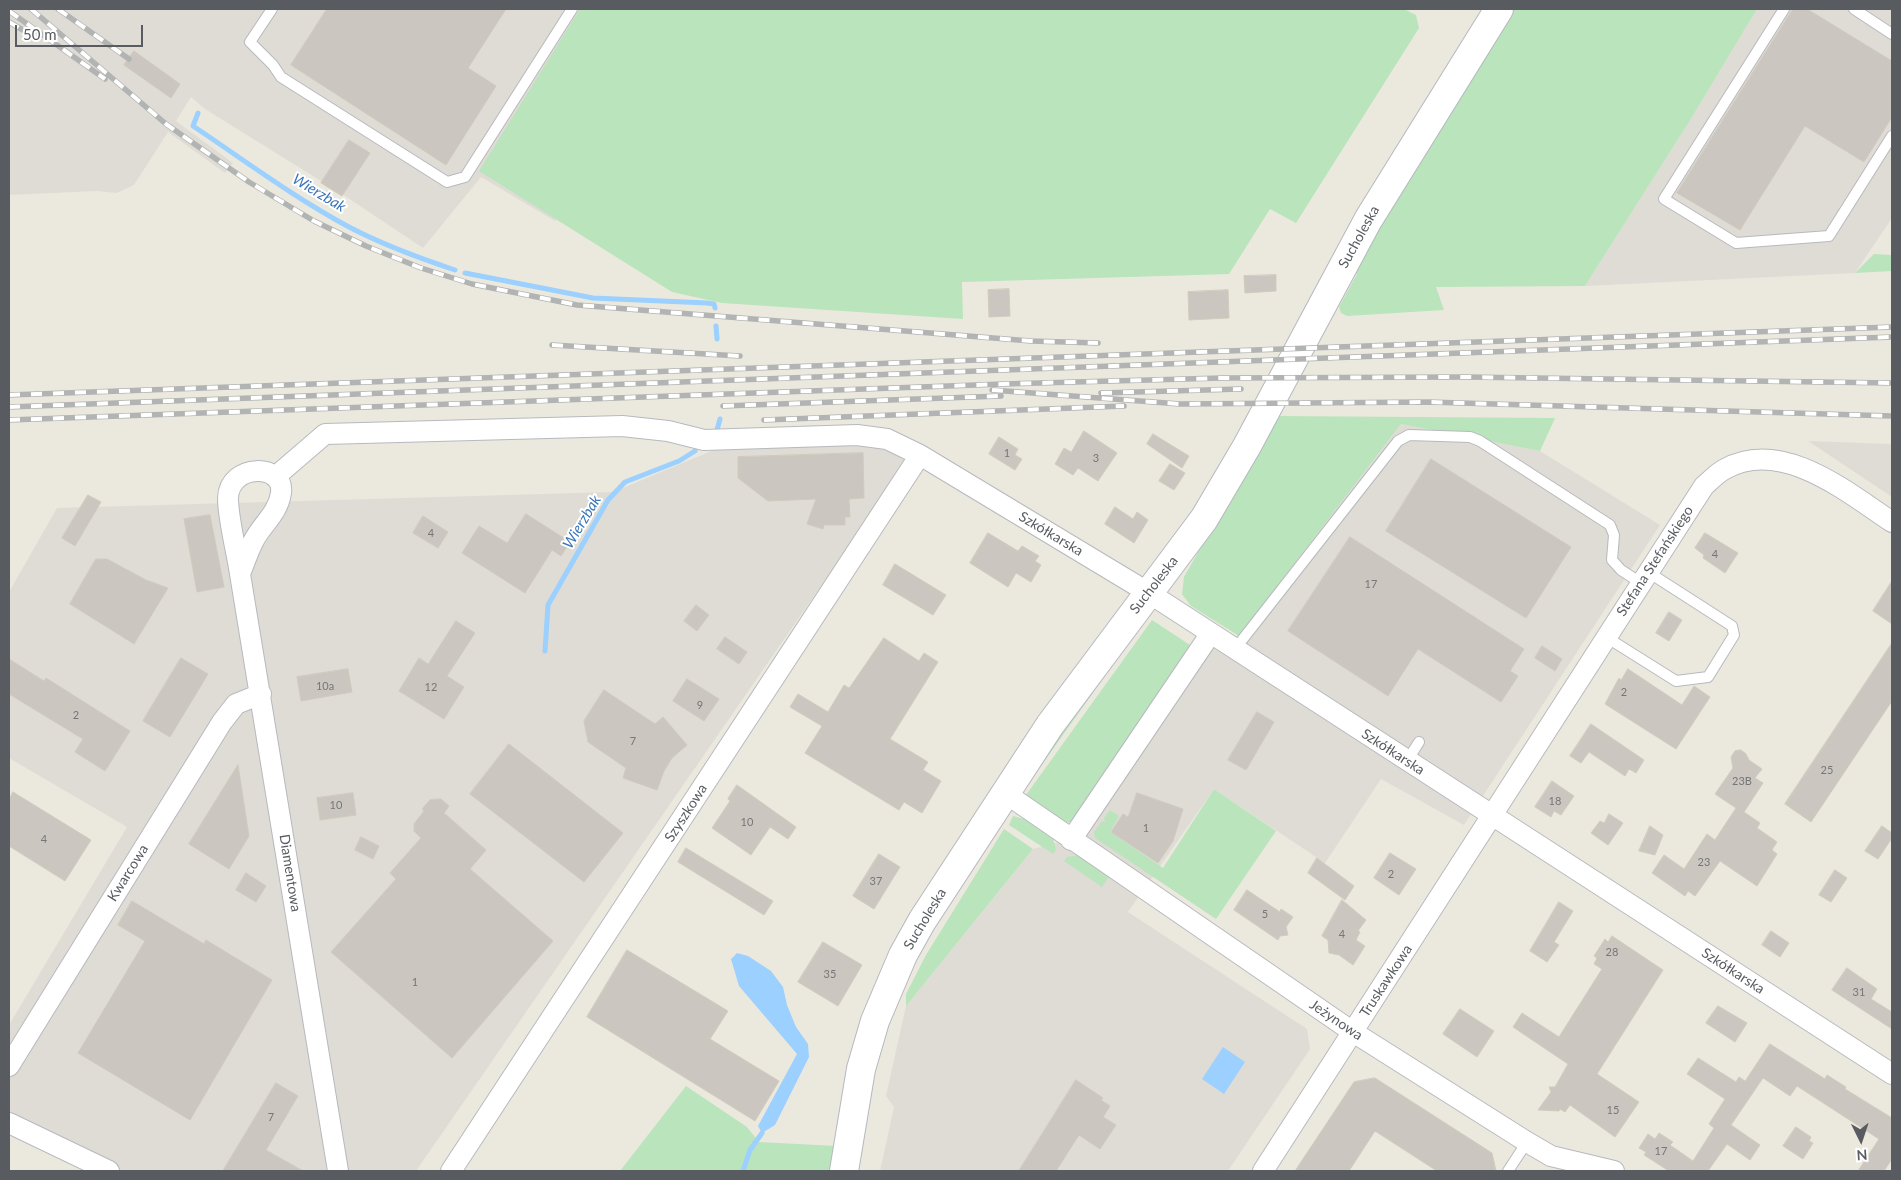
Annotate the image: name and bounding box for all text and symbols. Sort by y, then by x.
scale bar [18,15,145,47]
text: 50 m [23,25,57,43]
water label: Wierzbak [289,170,349,216]
street label: Sucholeska [1335,203,1383,271]
house number: 1 [1004,446,1010,460]
house number: 3 [1093,451,1099,465]
water label: Wierzbak [559,492,605,552]
street label: Stefana Stefańskiego [1613,503,1697,619]
street label: Szkółkarska [1016,508,1086,560]
house number: 4 [428,526,434,540]
house number: 4 [1712,547,1718,561]
street label: Sucholeska [1126,553,1182,617]
house number: 17 [1365,577,1377,591]
house number: 10a [316,679,334,693]
house number: 12 [425,680,437,694]
house number: 2 [1621,685,1627,699]
house number: 9 [697,698,703,712]
house number: 2 [73,708,79,722]
street label: Szkółkarska [1358,725,1428,779]
house number: 7 [630,734,636,748]
house number: 25 [1821,763,1833,777]
house number: 23B [1732,774,1752,788]
street label: Szyszkowa [661,781,711,845]
house number: 18 [1549,794,1561,808]
house number: 10 [330,798,342,812]
house number: 10 [741,815,753,829]
house number: 1 [1143,821,1149,835]
house number: 4 [41,832,47,846]
street label: Diamentowa [276,833,304,913]
street label: Kwarcowa [104,842,152,904]
house number: 23 [1698,855,1710,869]
house number: 2 [1388,867,1394,881]
house number: 37 [870,874,882,888]
street label: Sucholeska [900,885,950,953]
house number: 5 [1262,907,1268,921]
house number: 4 [1339,927,1345,941]
street label: Truskawkowa [1356,942,1416,1020]
street label: Szkółkarska [1698,944,1768,998]
house number: 28 [1606,945,1618,959]
house number: 35 [824,967,836,981]
house number: 1 [412,975,418,989]
house number: 31 [1853,985,1865,999]
street label: Jeżynowa [1306,996,1366,1044]
house number: 15 [1607,1103,1619,1117]
house number: 7 [268,1110,274,1124]
north arrow [1836,1115,1886,1165]
house number: 17 [1655,1144,1667,1158]
text: N [1856,1147,1868,1164]

